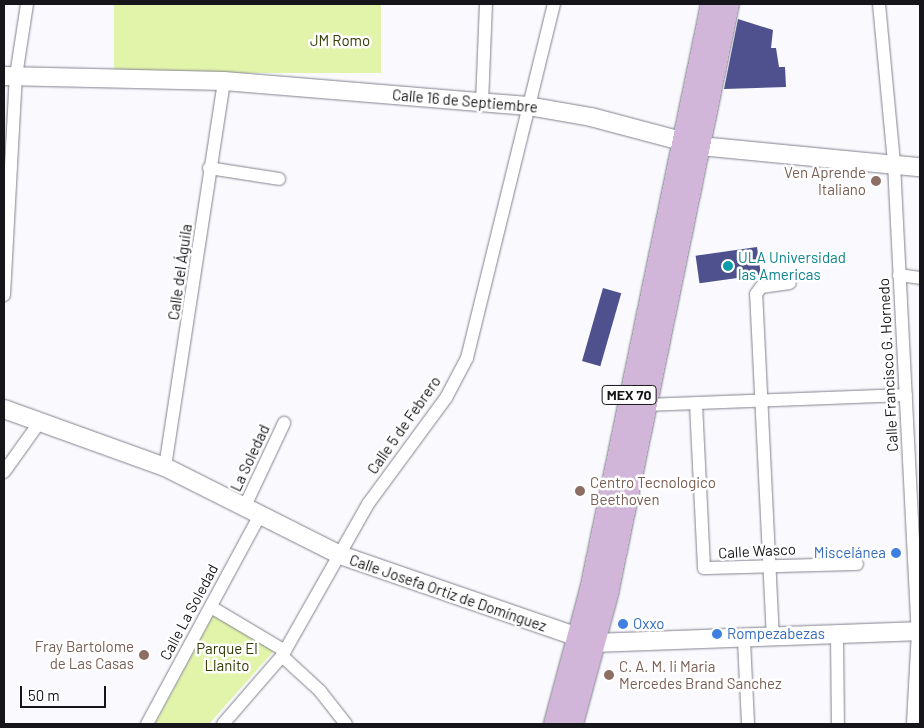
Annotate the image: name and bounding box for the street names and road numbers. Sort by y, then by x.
street label: Calle 16 de Septiembre [391,86,539,116]
street label: Calle del Águila [164,223,196,321]
street label: Calle Francisco G. Hornedo [874,278,902,452]
street label: Calle 5 de Febrero [364,373,444,477]
road number: MEX 70 [602,384,656,406]
street label: La Soledad [227,422,273,494]
street label: Calle Wasco [718,540,796,562]
street label: Calle Josefa Ortiz de Domínguez [347,551,549,635]
street label: Calle La Soledad [156,561,222,663]

